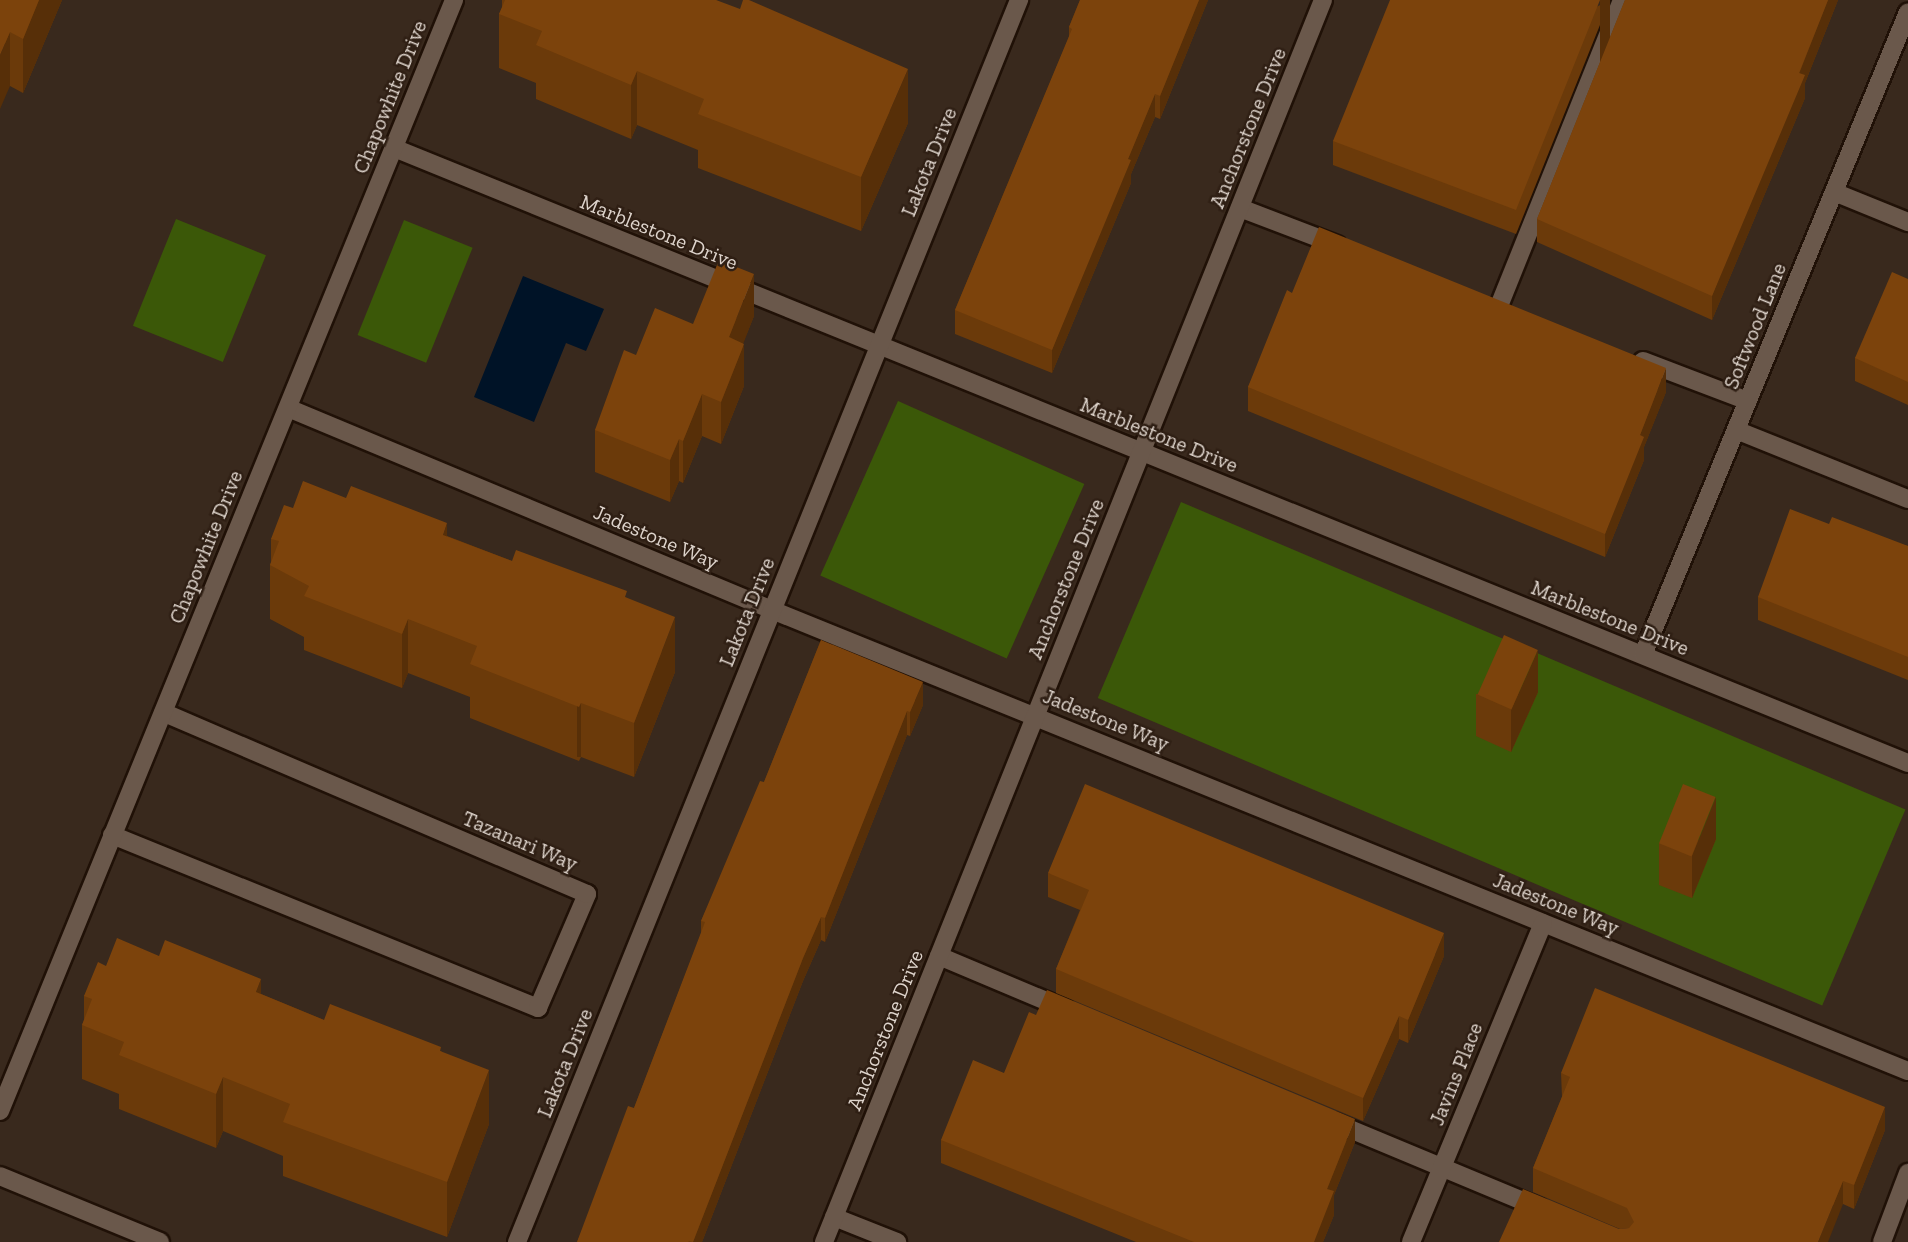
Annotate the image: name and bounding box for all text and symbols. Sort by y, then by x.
street label: Chapowhite Drive [348,17,432,177]
street label: Anchorstone Drive [1204,44,1292,212]
street label: Lakota Drive [896,104,962,220]
street label: Marblestone Drive [576,189,742,275]
street label: Softwood Lane [1718,259,1792,393]
street label: Marblestone Drive [1076,392,1242,478]
street label: Chapowhite Drive [164,467,248,627]
street label: Anchorstone Drive [1022,495,1110,663]
street label: Jadestone Way [589,499,723,575]
street label: Lakota Drive [714,554,780,670]
street label: Marblestone Drive [1527,575,1693,661]
street label: Jadestone Way [1039,683,1173,757]
street label: Tazanari Way [458,805,582,877]
street label: Jadestone Way [1489,867,1623,941]
street label: Anchorstone Drive [841,946,929,1114]
street label: Lakota Drive [532,1005,598,1121]
street label: Javins Place [1424,1019,1488,1129]

